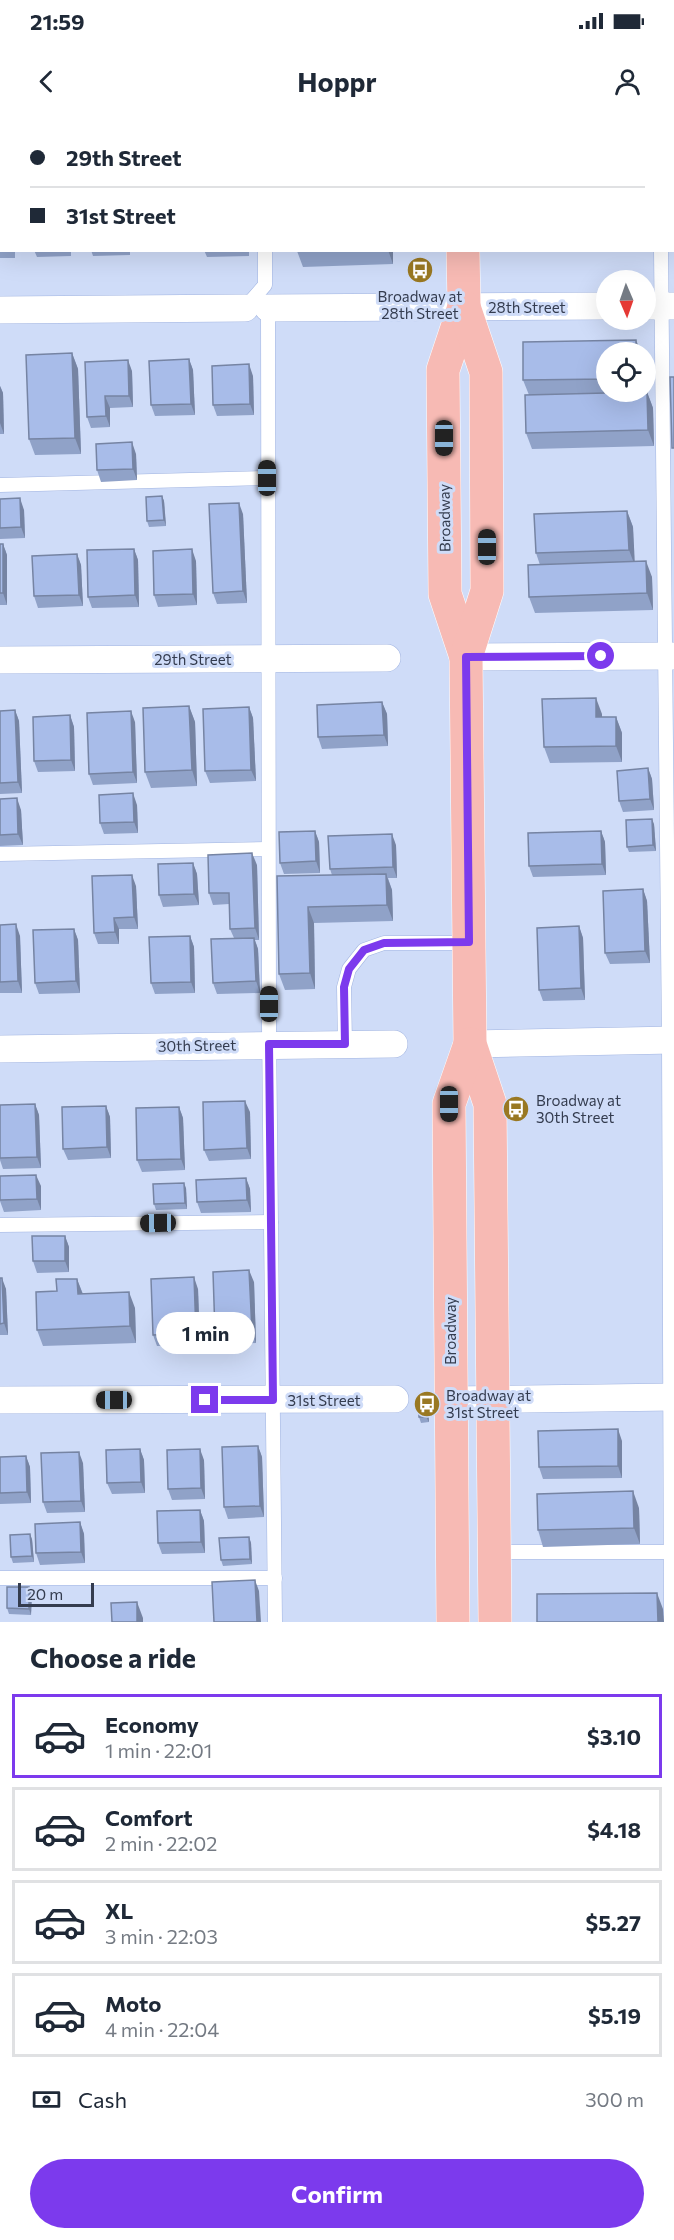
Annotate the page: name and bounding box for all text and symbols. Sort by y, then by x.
text: 21:59 [30,8,85,35]
icon: back [30,65,63,98]
text: Hoppr [297,65,377,98]
icon: person [611,65,644,98]
text: 29th Street [66,144,182,171]
text: 31st Street [66,202,176,229]
bus stop icon: Broadway at 28th Street [405,255,435,285]
north arrow [596,270,656,330]
map controls [596,270,656,402]
place label: Broadway at 28th Street [377,287,463,322]
street label: 28th Street [488,298,566,316]
button: locate [596,342,656,402]
car [435,420,453,456]
car [258,460,276,496]
street label: Broadway [434,484,454,552]
car [478,529,496,565]
route start [587,642,614,669]
street label: 29th Street [154,650,232,668]
car [260,986,278,1022]
street label: 30th Street [158,1035,236,1055]
car [440,1086,458,1122]
place label: Broadway at 30th Street [536,1091,621,1126]
bus stop icon: Broadway at 30th Street [501,1094,531,1124]
car [140,1214,176,1232]
street label: Broadway [441,1297,459,1365]
callout: 1 min [156,1313,254,1355]
text: 1 min [182,1321,229,1345]
route end [191,1386,218,1413]
place label: Broadway at 31st Street [446,1386,531,1421]
bus stop icon: Broadway at 31st Street [412,1389,442,1419]
car [96,1391,132,1409]
street label: 31st Street [287,1391,361,1409]
scale bar [18,1580,94,1608]
text: 20 m [27,1584,63,1603]
text: Choose a ride [30,1641,196,1674]
icon: car [33,1709,87,1763]
text: Economy [105,1711,199,1738]
text: $3.10 [587,1723,641,1750]
text: 1 min · 22:01 [105,1738,212,1762]
icon: car [33,1802,87,1856]
text: Comfort [105,1804,193,1831]
text: $4.18 [587,1816,641,1843]
text: 2 min · 22:02 [105,1831,217,1855]
icon: car [33,1895,87,1949]
text: XL [105,1897,133,1924]
text: $5.27 [586,1909,641,1936]
text: 3 min · 22:03 [105,1924,218,1948]
icon: car [33,1988,87,2042]
text: Moto [105,1990,161,2017]
text: $5.19 [588,2002,641,2029]
text: 4 min · 22:04 [105,2017,219,2041]
icon: cash [30,2083,63,2116]
text: Cash [78,2086,127,2113]
text: 300 m [585,2087,644,2111]
button: Confirm [30,2159,644,2228]

